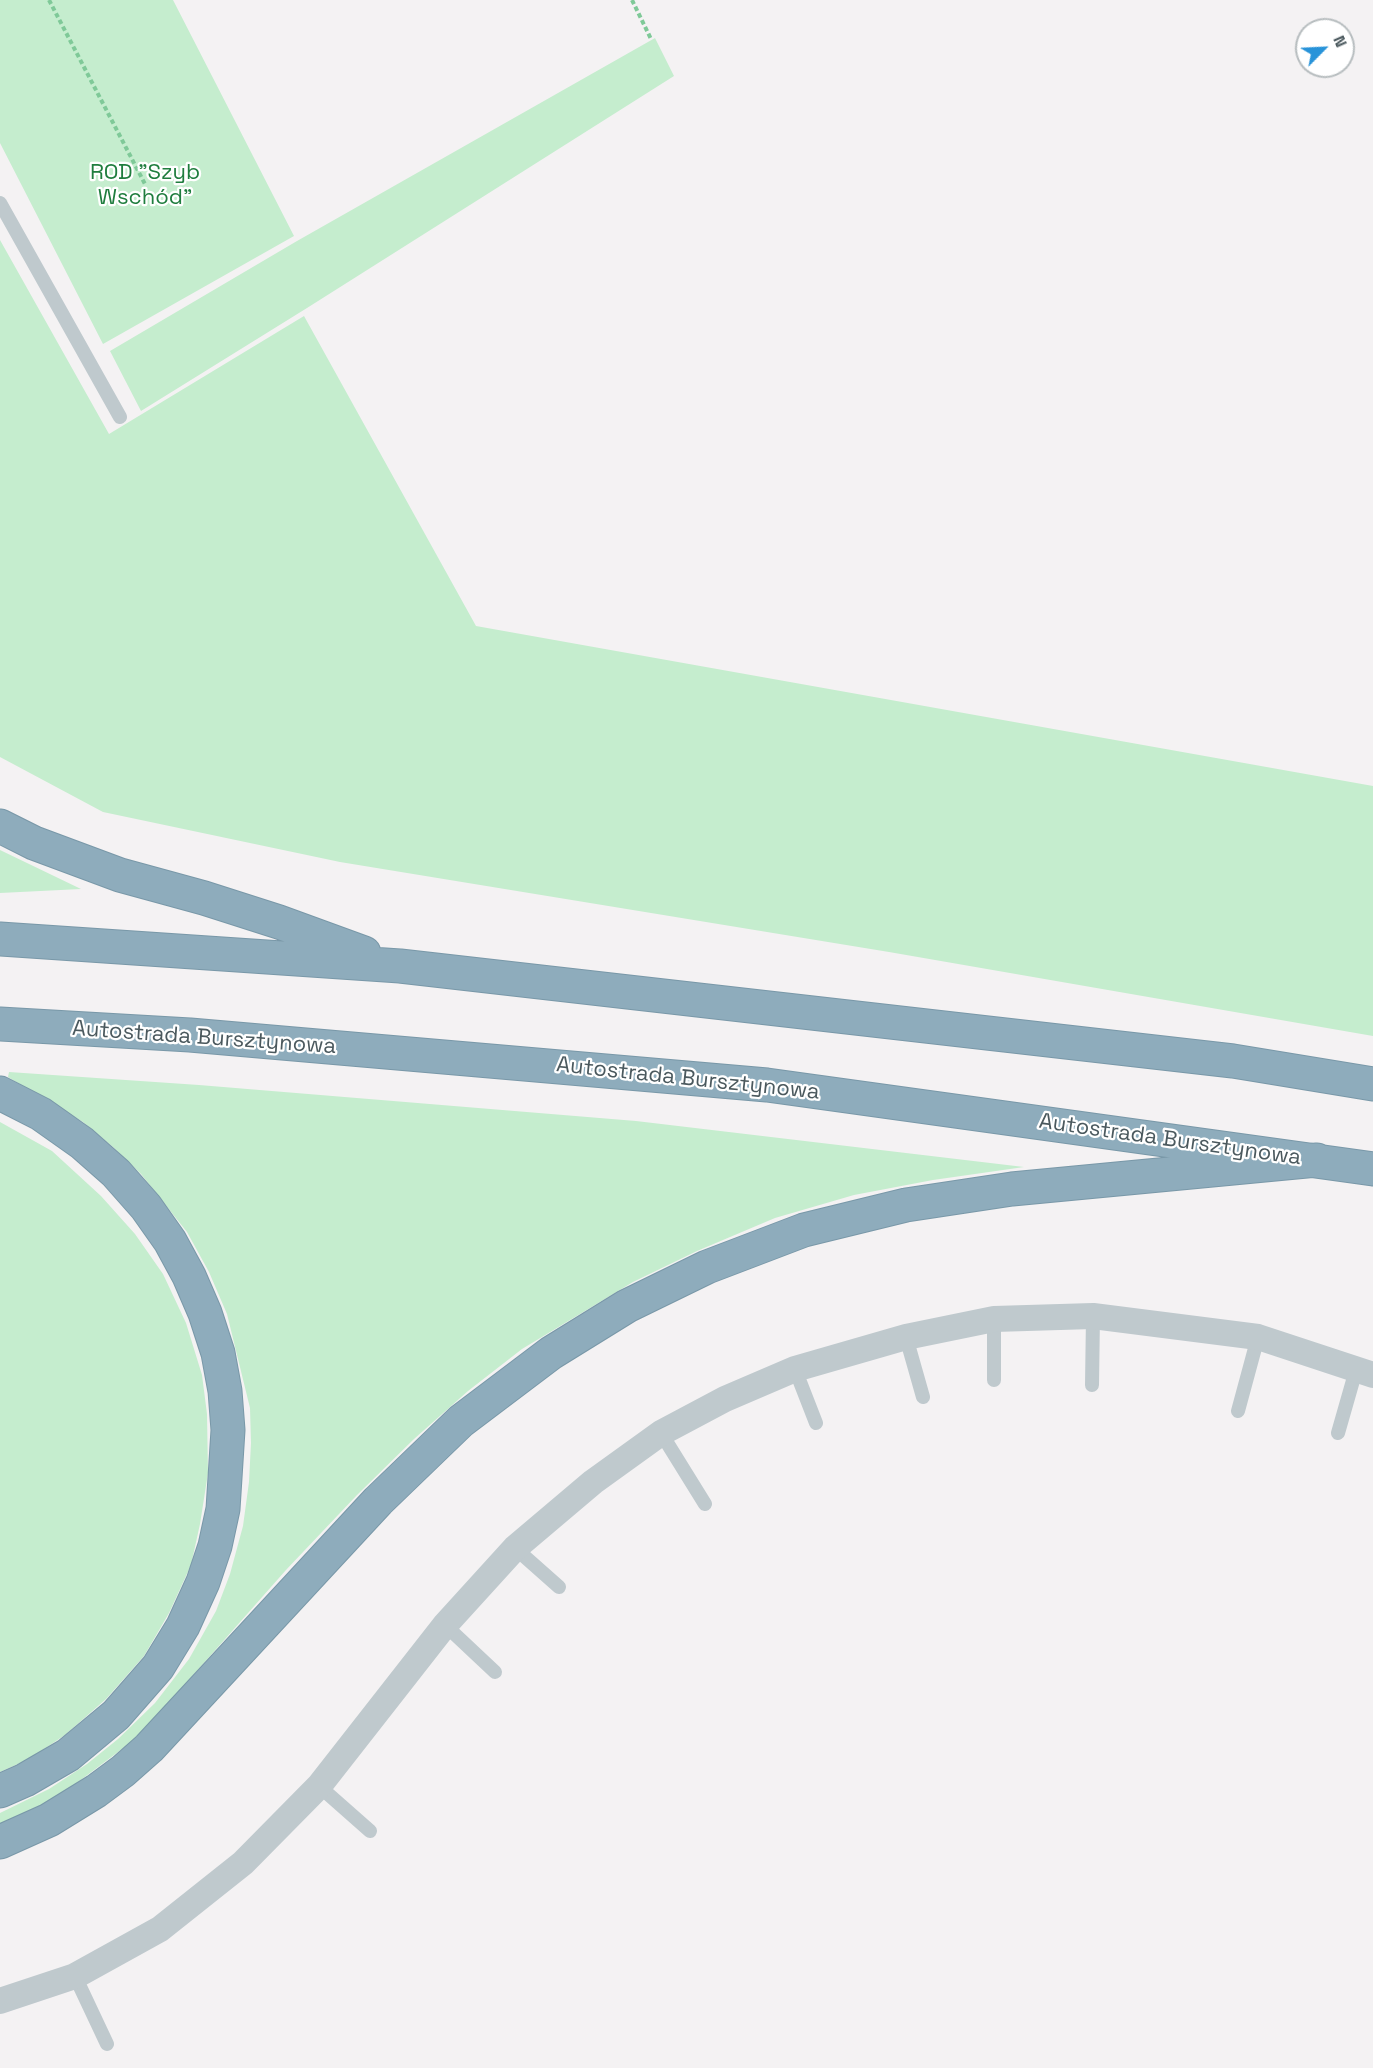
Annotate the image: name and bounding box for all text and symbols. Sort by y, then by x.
north arrow [1295,18,1355,78]
text: N [1328,32,1352,50]
park label: ROD "Szyb Wschód" [90,160,200,212]
street label: Autostrada Bursztynowa [71,1016,337,1060]
street label: Autostrada Bursztynowa [555,1052,821,1106]
street label: Autostrada Bursztynowa [1037,1109,1303,1171]

